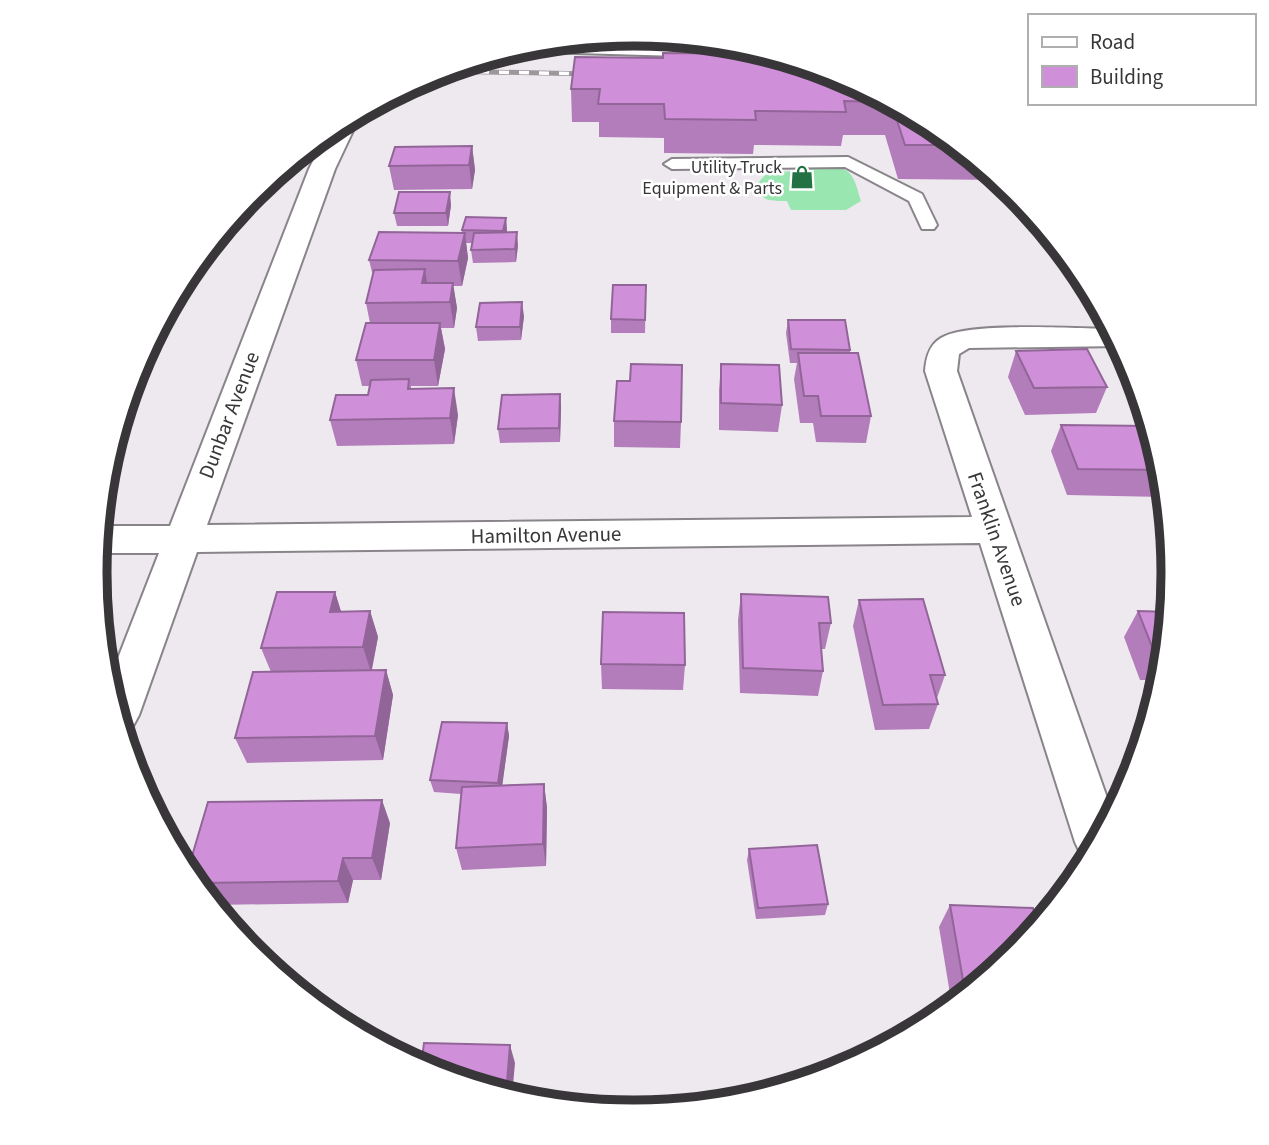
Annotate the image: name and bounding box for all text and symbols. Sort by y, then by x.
legend [1028,14,1255,105]
text: Road [1090,27,1135,57]
text: Building [1090,62,1164,92]
place label: Utility Truck Equipment & Parts [642,155,782,201]
shop icon: Utility Truck Equipment & Parts [788,163,816,191]
street label: Dunbar Avenue [191,347,267,483]
street label: Franklin Avenue [960,468,1034,610]
street label: Hamilton Avenue [470,519,622,551]

